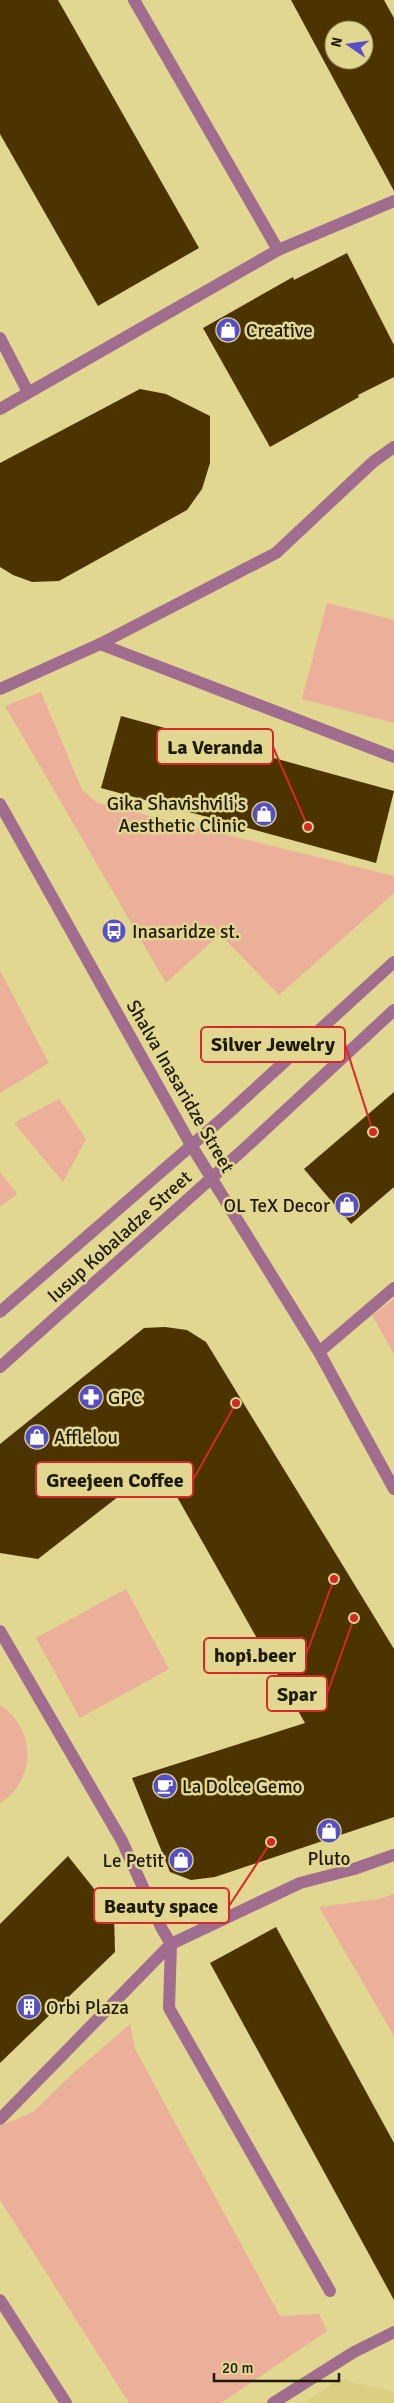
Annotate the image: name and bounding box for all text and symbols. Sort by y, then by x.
north arrow [324,20,374,70]
text: N [327,36,346,49]
shop icon: Creative [215,317,241,343]
place label: Creative [246,319,313,343]
callout: La Veranda [157,729,273,764]
text: La Veranda [167,735,263,760]
place label: Gika Shavishvili's Aesthetic Clinic [107,792,246,838]
shop icon: Gika Shavishvili's Aesthetic Clinic [251,801,277,827]
bus stop icon: Inasaridze st. [101,918,127,944]
place label: Inasaridze st. [132,920,240,944]
street label: Shalva Inasaridze Street [121,996,240,1178]
callout: Silver Jewelry [201,1027,345,1062]
text: Silver Jewelry [211,1032,335,1057]
street label: Iusup Kobaladze Street [42,1165,197,1308]
shop icon: OL TeX Decor [334,1192,360,1218]
place label: OL TeX Decor [223,1194,330,1218]
pharmacy icon: GPC [78,1384,104,1410]
place label: GPC [108,1386,142,1410]
shop icon: Afflelou [24,1424,50,1450]
place label: Afflelou [54,1426,118,1450]
callout: Greejeen Coffee [36,1462,193,1497]
text: Greejeen Coffee [46,1468,184,1493]
callout: hopi.beer [204,1638,306,1673]
text: hopi.beer [214,1643,296,1668]
callout: Spar [267,1676,327,1711]
text: Spar [277,1682,317,1707]
cafe icon: La Dolce Gemo [152,1773,178,1799]
place label: La Dolce Gemo [182,1775,303,1799]
shop icon: Pluto [316,1818,342,1844]
shop icon: Le Petit [168,1847,194,1873]
place label: Pluto [308,1847,351,1871]
place label: Le Petit [103,1849,164,1873]
callout: Beauty space [94,1888,229,1923]
text: Beauty space [104,1894,218,1919]
building icon: Orbi Plaza [16,1994,42,2020]
place label: Orbi Plaza [46,1996,129,2020]
scale bar [214,2350,339,2382]
text: 20 m [222,2359,253,2377]

